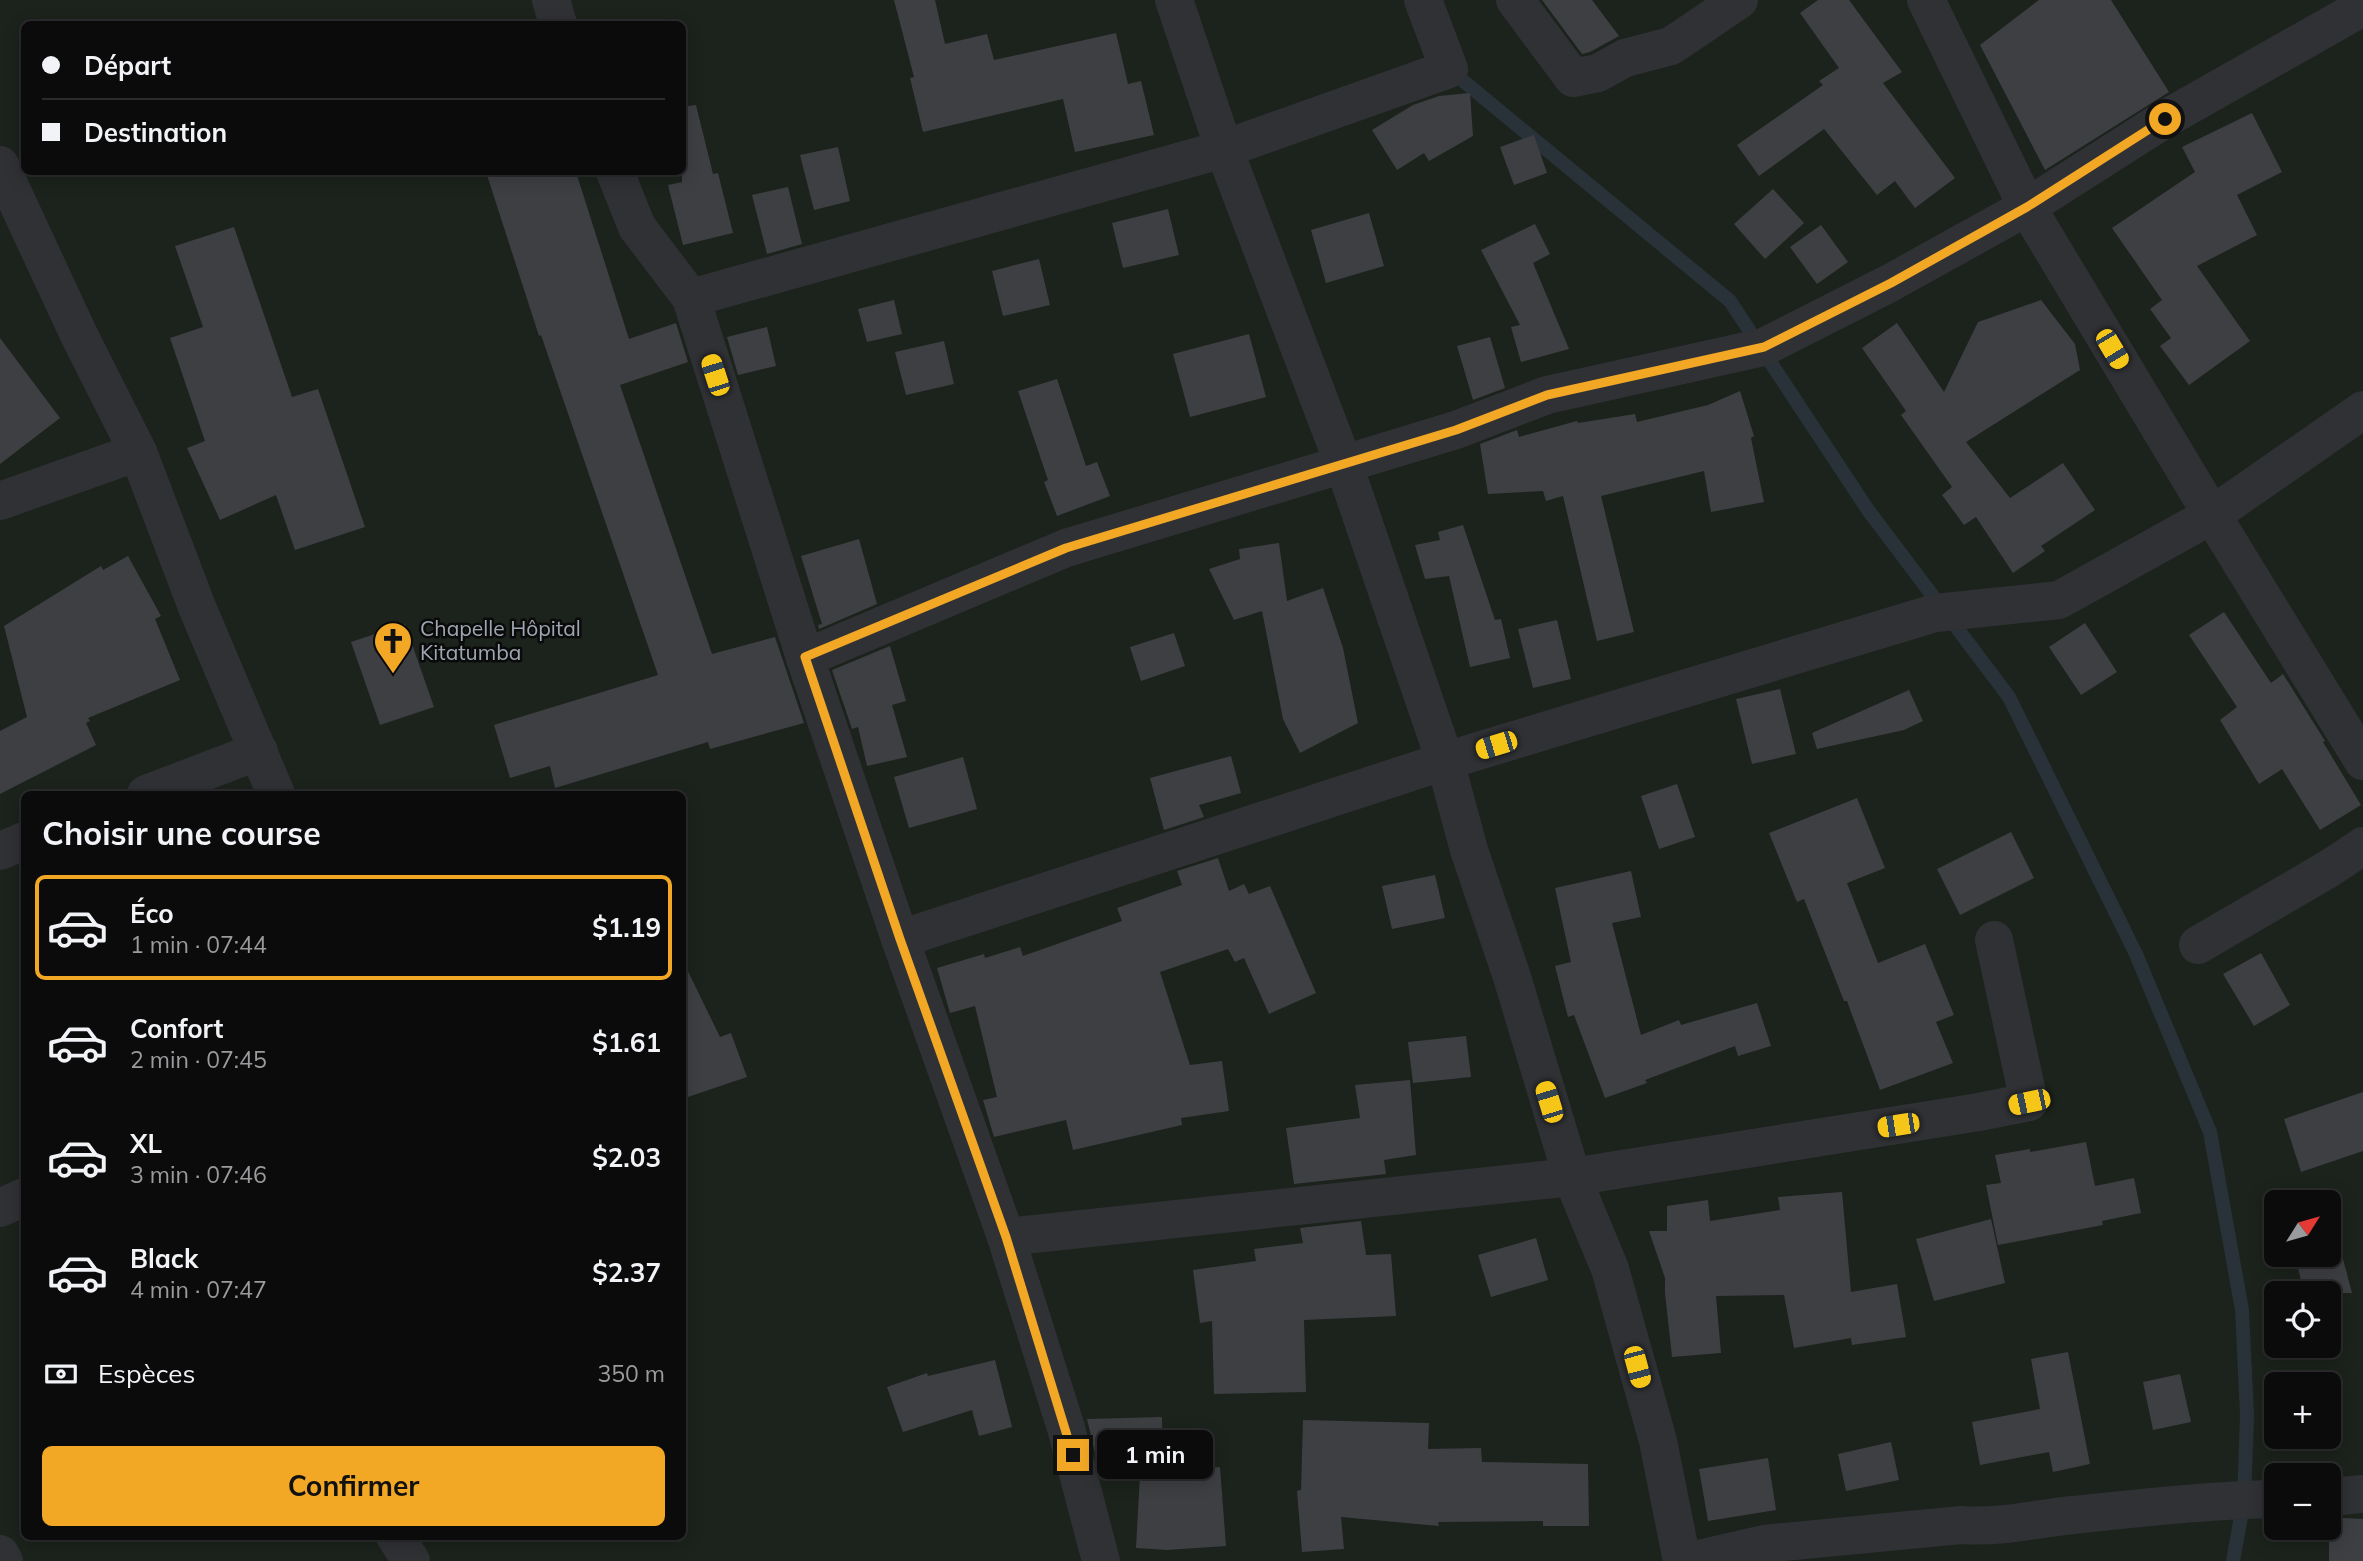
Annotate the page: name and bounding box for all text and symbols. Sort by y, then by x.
text: Départ [84,49,171,82]
route start [2149,103,2181,135]
text: Destination [84,116,227,149]
car [2093,326,2132,372]
car [699,352,732,398]
place label: Chapelle Hôpital Kitatumba [420,615,581,665]
church icon: Chapelle Hôpital Kitatumba [372,620,414,675]
car [1473,729,1520,761]
text: Choisir une course [42,813,321,853]
icon: car [46,896,109,959]
text: Éco [130,897,174,930]
text: $1.19 [592,911,661,944]
text: 1 min · 07:44 [130,930,267,959]
icon: car [46,1011,109,1074]
text: Confort [130,1012,223,1045]
text: $1.61 [592,1026,661,1059]
text: 2 min · 07:45 [130,1045,267,1074]
car [1533,1079,1566,1125]
car [2007,1087,2052,1117]
car [1876,1111,1921,1139]
icon: car [46,1126,109,1189]
text: XL [130,1127,162,1160]
text: $2.03 [592,1141,661,1174]
text: 3 min · 07:46 [130,1160,267,1189]
north arrow [2264,1190,2342,1267]
map controls [2264,1190,2341,1540]
icon: car [46,1241,109,1304]
text: Black [130,1242,198,1275]
text: $2.37 [592,1256,661,1289]
text: 4 min · 07:47 [130,1275,267,1304]
button: locate [2264,1281,2341,1358]
car [1622,1344,1653,1390]
icon: cash [42,1355,80,1393]
text: Espèces [98,1357,195,1390]
text: 350 m [597,1359,665,1388]
button: + [2264,1372,2341,1449]
callout: 1 min [1098,1430,1213,1480]
route end [1057,1439,1089,1471]
text: 1 min [1125,1440,1185,1469]
button: Confirmer [42,1446,665,1526]
button: − [2264,1463,2341,1540]

